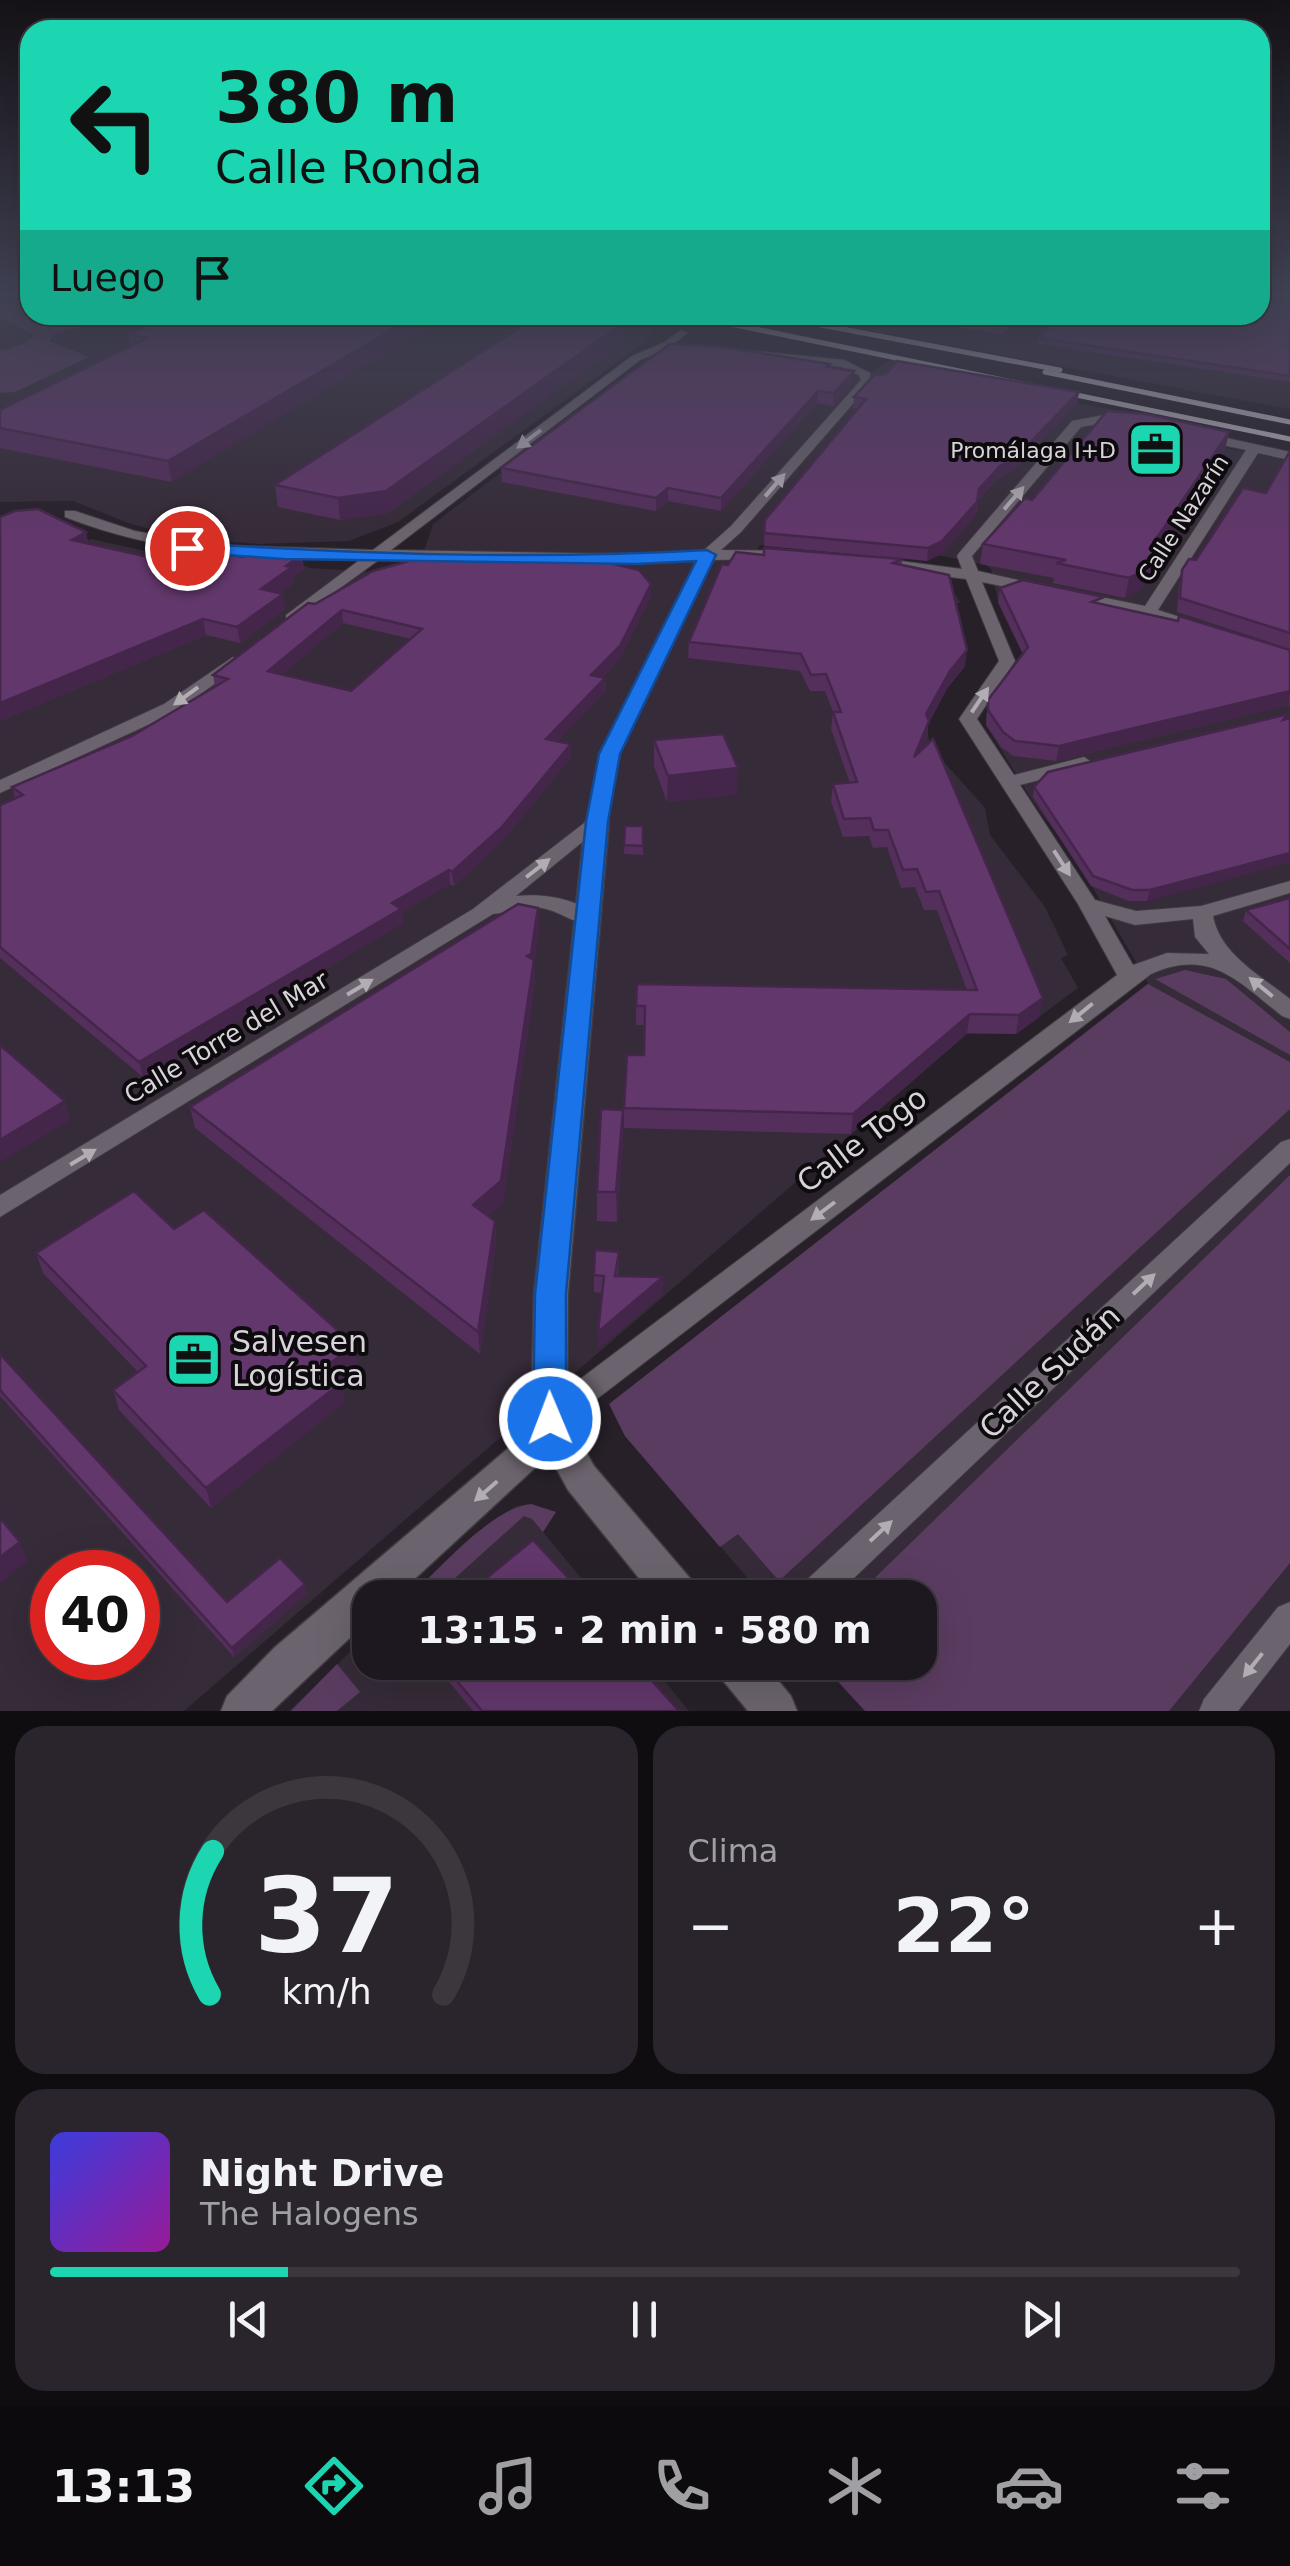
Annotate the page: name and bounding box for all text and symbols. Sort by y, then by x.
text: 380 m [215,57,458,139]
icon: left [50,60,180,190]
text: Calle Ronda [215,141,482,194]
icon: arrive [185,250,240,305]
text: Luego [50,256,165,300]
office icon: Promálaga I+D [1125,420,1185,480]
one-way arrow [516,428,542,448]
place label: Promálaga I+D [950,438,1116,463]
street label: Calle Nazarín [1133,450,1234,586]
one-way arrow [763,473,785,498]
one-way arrow [1003,485,1025,510]
pin [145,506,230,591]
icon: arrive [160,521,215,576]
one-way arrow [173,686,199,705]
one-way arrow [971,687,989,714]
one-way arrow [1052,850,1070,877]
one-way arrow [526,858,551,879]
street label: Calle Torre del Mar [119,965,334,1110]
one-way arrow [1248,977,1273,998]
one-way arrow [347,978,374,997]
one-way arrow [1068,1002,1094,1023]
street label: Calle Togo [790,1080,933,1200]
one-way arrow [69,1148,97,1166]
one-way arrow [810,1200,836,1220]
one-way arrow [1131,1274,1156,1296]
street label: Calle Sudán [972,1298,1127,1445]
place label: Salvesen Logística [232,1324,367,1393]
office icon: Salvesen Logística [163,1329,223,1389]
position arrow [498,1367,602,1471]
one-way arrow [473,1479,498,1501]
one-way arrow [869,1520,893,1543]
speed limit sign: 40 [30,1550,160,1680]
text: 13:15 · 2 min · 580 m [417,1608,872,1652]
one-way arrow [1243,1652,1264,1677]
text: Clima [688,1832,778,1870]
text: 37 [254,1855,399,1977]
text: 22° [893,1882,1035,1970]
text: − [688,1894,734,1958]
text: + [1194,1894,1240,1958]
text: km/h [281,1971,371,2012]
text: Night Drive [200,2151,444,2195]
text: The Halogens [200,2195,419,2233]
icon: previous [221,2292,276,2347]
icon: pause [617,2292,672,2347]
icon: next [1014,2292,1069,2347]
icon: directions [299,2451,369,2521]
icon: music [473,2451,543,2521]
icon: phone [647,2451,717,2521]
icon: climate [820,2451,890,2521]
icon: car [994,2451,1064,2521]
icon: filters [1168,2451,1238,2521]
text: 13:13 [52,2460,195,2513]

